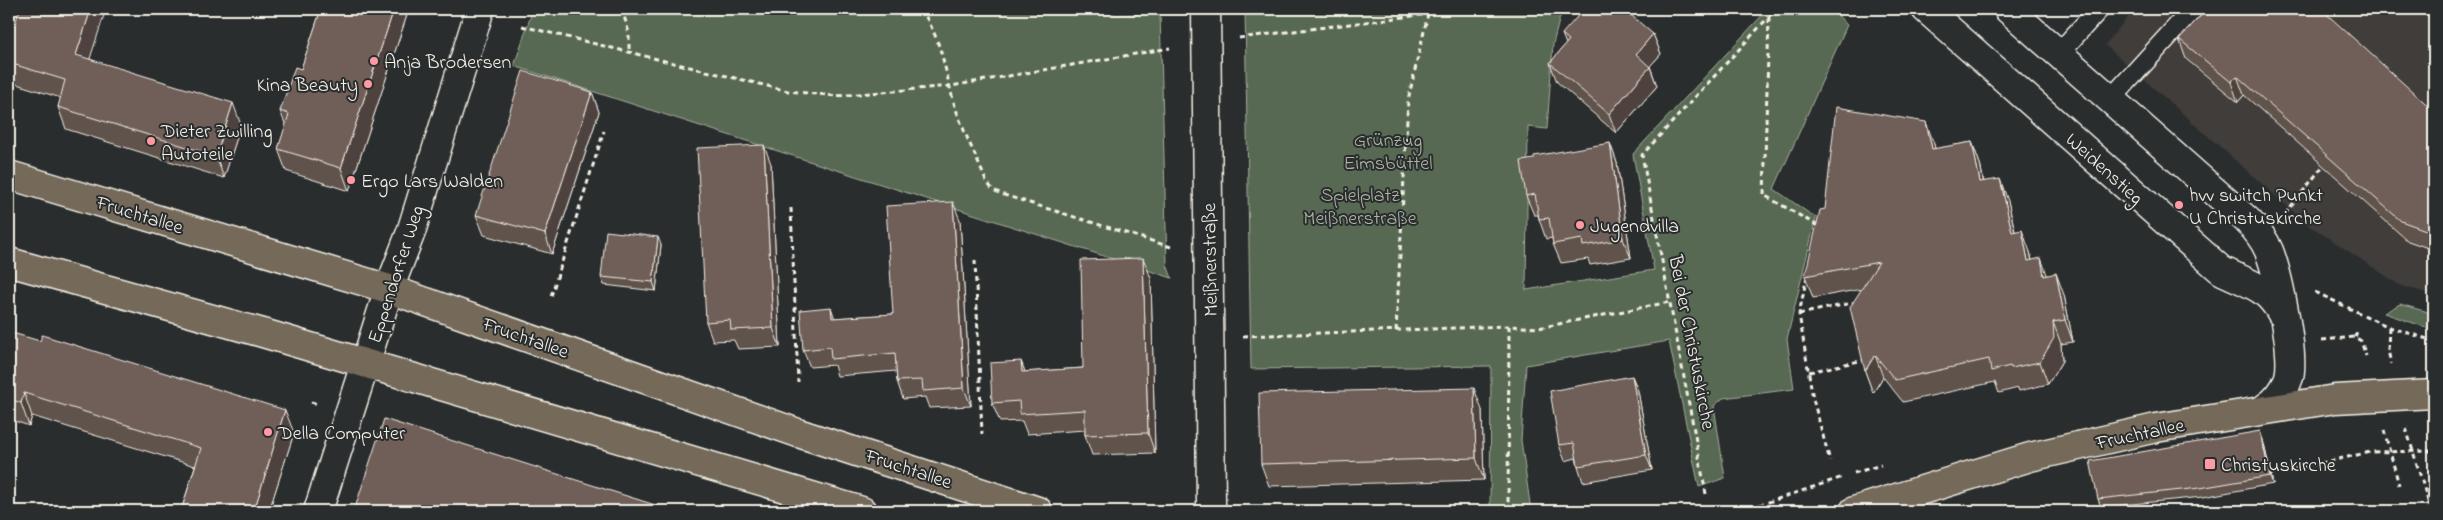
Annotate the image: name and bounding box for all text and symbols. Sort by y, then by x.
place label: Anja Brodersen [384,49,512,78]
marker: Anja Brodersen [368,55,380,67]
place label: Kina Beauty [257,72,358,101]
marker: Kina Beauty [362,78,374,90]
place label: Dieter Zwilling Autoteile [160,118,272,170]
park label: Grünzug Eimsbüttel [1343,127,1433,179]
street label: Weidenstieg [2057,127,2149,214]
marker: Dieter Zwilling Autoteile [145,135,157,147]
place label: Ergo Lars Walden [361,168,503,198]
marker: Ergo Lars Walden [345,174,357,186]
park label: Spielplatz Meißnerstraße [1303,182,1417,234]
place label: hvv switch Punkt U Christuskirche [2189,182,2323,234]
street label: Fruchtallee [91,189,186,243]
marker: hvv switch Punkt U Christuskirche [2173,199,2185,211]
street label: Eppendorfer Weg [361,202,434,348]
street label: Meißnerstraße [1196,203,1227,317]
place label: Jugendvilla [1590,213,1679,243]
marker: Jugendvilla [1574,219,1586,231]
street label: Bei der Christuskirche [1659,252,1722,432]
street label: Fruchtallee [477,311,572,368]
street label: Fruchtallee [2093,412,2187,459]
place label: Della Computer [277,420,406,449]
marker: Della Computer [262,426,274,438]
street label: Fruchtallee [860,442,955,498]
place label: Christuskirche [2221,452,2336,481]
marker: Christuskirche [2203,457,2217,471]

